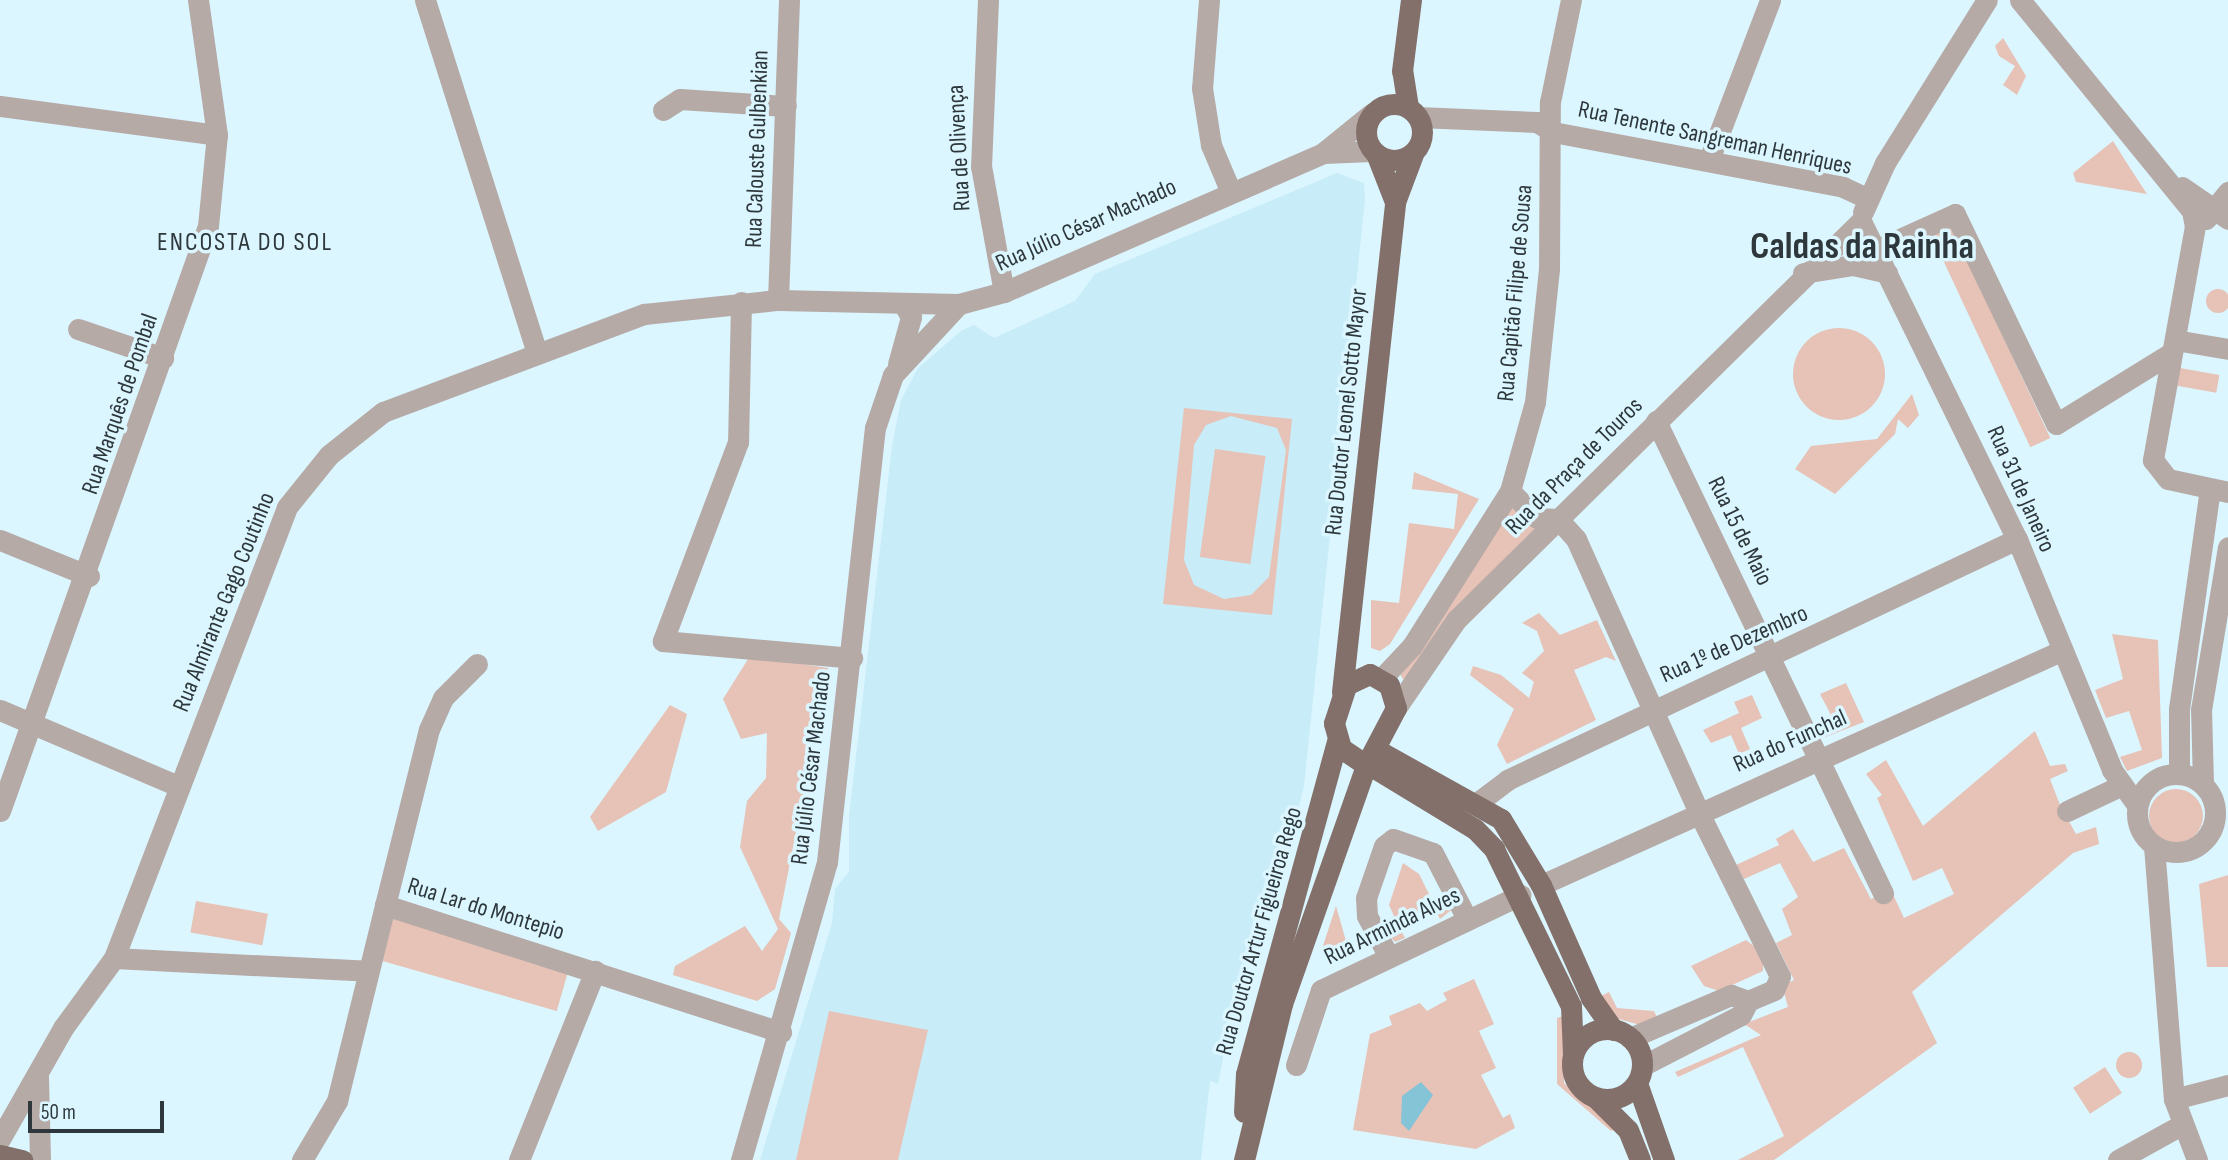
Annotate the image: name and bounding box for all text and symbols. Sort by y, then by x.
street label: Rua Calouste Gulbenkian [739,50,775,248]
street label: Rua de Olivença [941,84,977,212]
street label: Rua Tenente Sangreman Henriques [1576,95,1854,181]
street label: Rua Júlio César Machado [991,172,1181,278]
street label: Rua Capitão Filipe de Sousa [1491,183,1539,403]
district label: Caldas da Rainha [1750,224,1974,270]
district label: ENCOSTA DO SOL [159,227,331,259]
street label: Rua Doutor Leonel Sotto Mayor [1319,287,1373,537]
street label: Rua Marquês de Pombal [76,310,164,498]
street label: Rua da Praça de Touros [1499,391,1649,541]
street label: Rua 31 de Janeiro [1980,422,2062,556]
street label: Rua 15 de Maio [1701,472,1779,590]
street label: Rua Almirante Gago Coutinho [167,488,281,716]
street label: Rua 1º de Dezembro [1656,599,1812,689]
street label: Rua Júlio César Machado [785,670,837,866]
street label: Rua do Funchal [1729,703,1851,779]
street label: Rua Doutor Artur Figueiroa Rego [1210,804,1308,1058]
street label: Rua Lar do Montepio [404,871,568,947]
street label: Rua Arminda Alves [1319,881,1465,971]
scale bar [32,1086,168,1130]
text: 50 m [41,1100,76,1125]

